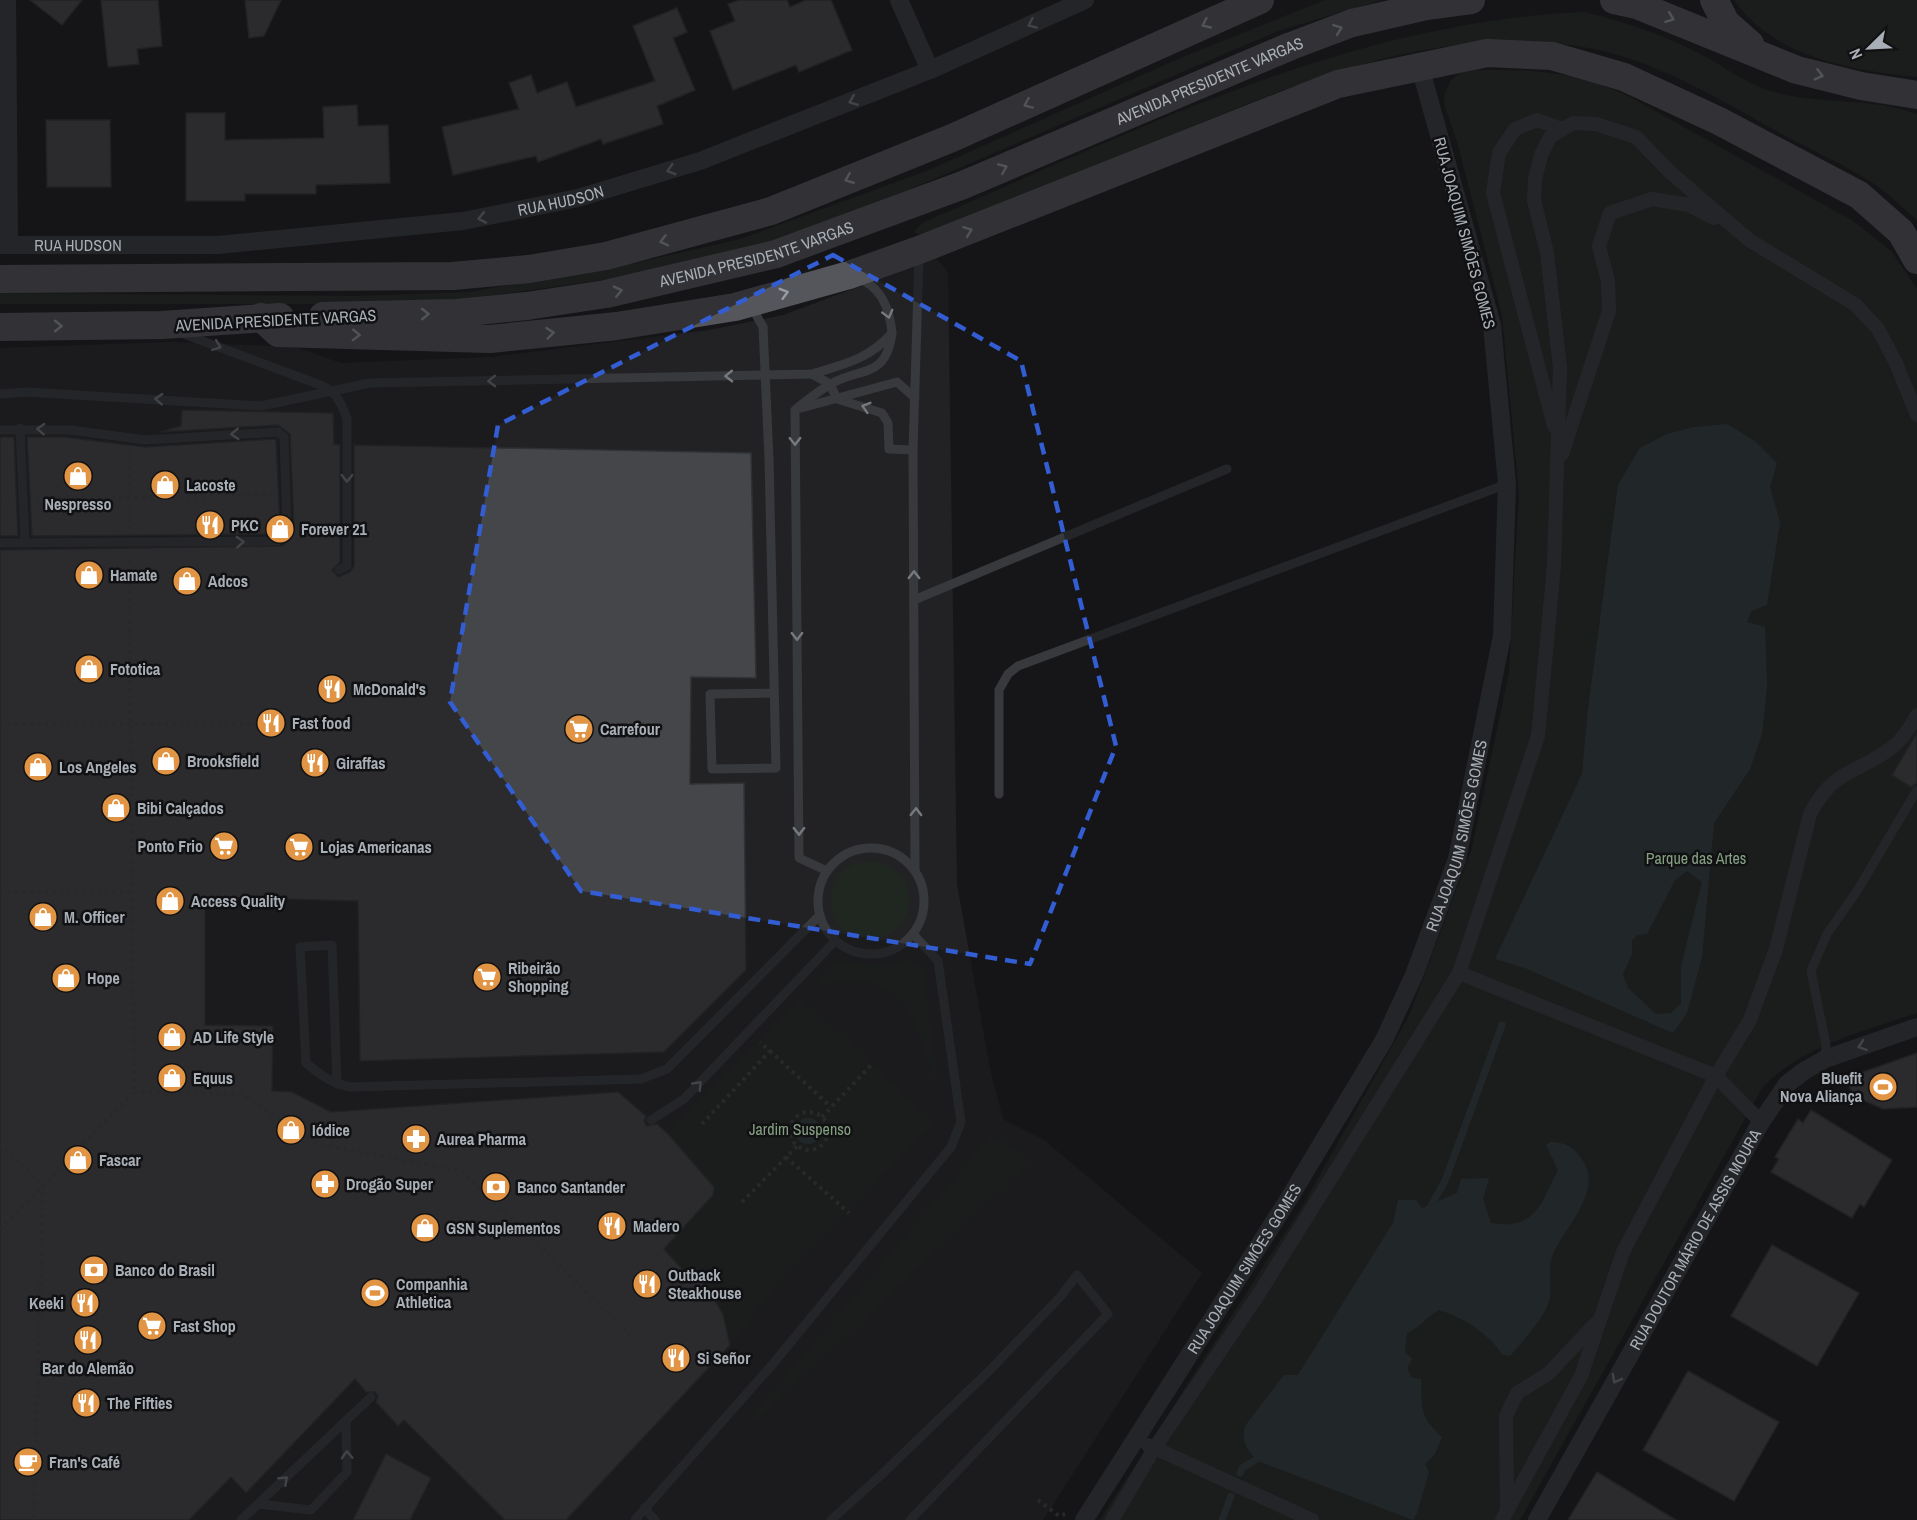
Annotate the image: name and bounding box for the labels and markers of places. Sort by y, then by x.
shop icon: Nespresso [62,460,94,492]
shop icon: Lacoste [149,469,181,501]
place label: Lacoste [186,474,236,496]
place label: Nespresso [44,493,112,515]
restaurant icon: PKC [194,509,226,541]
shop icon: Forever 21 [264,513,296,545]
place label: PKC [231,514,259,536]
place label: Forever 21 [301,518,367,540]
shop icon: Hamate [73,559,105,591]
place label: Hamate [110,564,157,586]
shop icon: Adcos [171,565,203,597]
place label: Adcos [208,570,248,592]
shop icon: Fototica [73,653,105,685]
place label: Fototica [110,658,161,680]
restaurant icon: McDonald's [316,673,348,705]
place label: McDonald's [353,678,426,700]
restaurant icon: Fast food [255,707,287,739]
place label: Fast food [292,712,350,734]
supermarket icon: Carrefour [563,713,595,745]
place label: Carrefour [600,718,661,740]
shop icon: Brooksfield [150,745,182,777]
restaurant icon: Giraffas [299,747,331,779]
place label: Brooksfield [187,750,259,772]
shop icon: Los Angeles [22,751,54,783]
place label: Giraffas [336,752,386,774]
place label: Los Angeles [59,756,137,778]
shop icon: Bibi Calçados [100,792,132,824]
place label: Bibi Calçados [137,797,224,819]
supermarket icon: Ponto Frio [208,830,240,862]
supermarket icon: Lojas Americanas [283,831,315,863]
place label: Ponto Frio [137,835,203,857]
place label: Lojas Americanas [320,836,432,858]
shop icon: Access Quality [154,885,186,917]
place label: Access Quality [191,890,286,912]
shop icon: M. Officer [27,901,59,933]
place label: M. Officer [64,906,125,928]
place label: Ribeirão Shopping [508,957,569,997]
supermarket icon: Ribeirão Shopping [471,961,503,993]
shop icon: Hope [50,962,82,994]
place label: Hope [87,967,120,989]
shop icon: AD Life Style [156,1021,188,1053]
place label: AD Life Style [193,1026,274,1048]
shop icon: Equus [156,1062,188,1094]
place label: Equus [193,1067,233,1089]
place label: Bluefit Nova Aliança [1780,1067,1863,1107]
sports icon: Bluefit Nova Aliança [1867,1071,1899,1103]
shop icon: Iódice [275,1114,307,1146]
place label: Iódice [312,1119,350,1141]
pharmacy icon: Aurea Pharma [400,1123,432,1155]
place label: Aurea Pharma [437,1128,527,1150]
shop icon: Fascar [62,1144,94,1176]
place label: Fascar [99,1149,142,1171]
pharmacy icon: Drogão Super [309,1168,341,1200]
bank icon: Banco Santander [480,1171,512,1203]
place label: Drogão Super [346,1173,434,1195]
place label: Banco Santander [517,1176,626,1198]
restaurant icon: Madero [596,1210,628,1242]
shop icon: GSN Suplementos [409,1212,441,1244]
place label: Madero [633,1215,680,1237]
place label: GSN Suplementos [446,1217,560,1239]
bank icon: Banco do Brasil [78,1254,110,1286]
place label: Banco do Brasil [115,1259,215,1281]
place label: Outback Steakhouse [668,1264,742,1304]
restaurant icon: Outback Steakhouse [631,1268,663,1300]
place label: Companhia Athletica [396,1273,468,1313]
sports icon: Companhia Athletica [359,1277,391,1309]
restaurant icon: Keeki [69,1287,101,1319]
place label: Keeki [29,1292,64,1314]
supermarket icon: Fast Shop [136,1310,168,1342]
place label: Fast Shop [173,1315,236,1337]
restaurant icon: Bar do Alemão [72,1324,104,1356]
restaurant icon: Si Señor [660,1342,692,1374]
place label: Si Señor [697,1347,751,1369]
place label: Bar do Alemão [42,1357,134,1379]
restaurant icon: The Fifties [70,1387,102,1419]
place label: The Fifties [107,1392,173,1414]
cafe icon: Fran's Café [12,1446,44,1478]
place label: Fran's Café [49,1451,120,1473]

